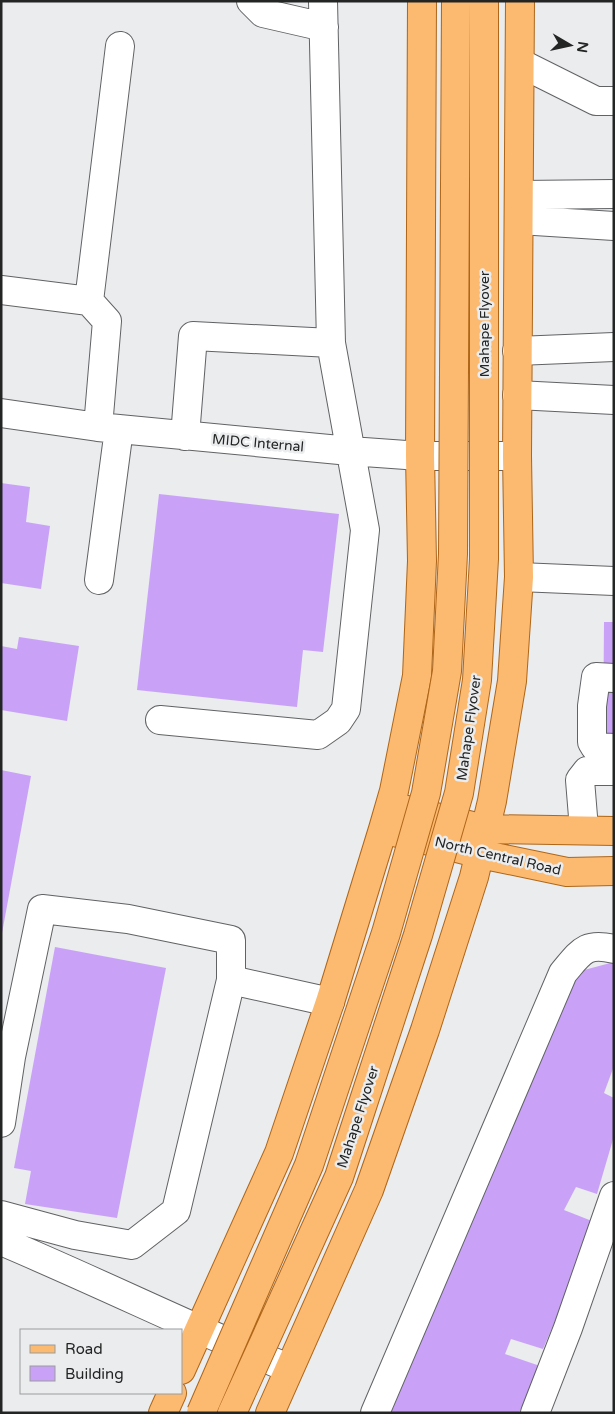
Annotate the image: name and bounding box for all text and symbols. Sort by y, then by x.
north arrow [545,20,595,70]
text: N [573,40,592,54]
street label: Mahape Flyover [476,270,493,377]
street label: MIDC Internal [211,431,305,455]
street label: Mahape Flyover [453,673,485,782]
street label: North Central Road [433,833,563,879]
street label: Mahape Flyover [333,1063,383,1170]
legend [20,1329,182,1394]
text: Road [65,1340,103,1358]
text: Building [65,1365,124,1383]

